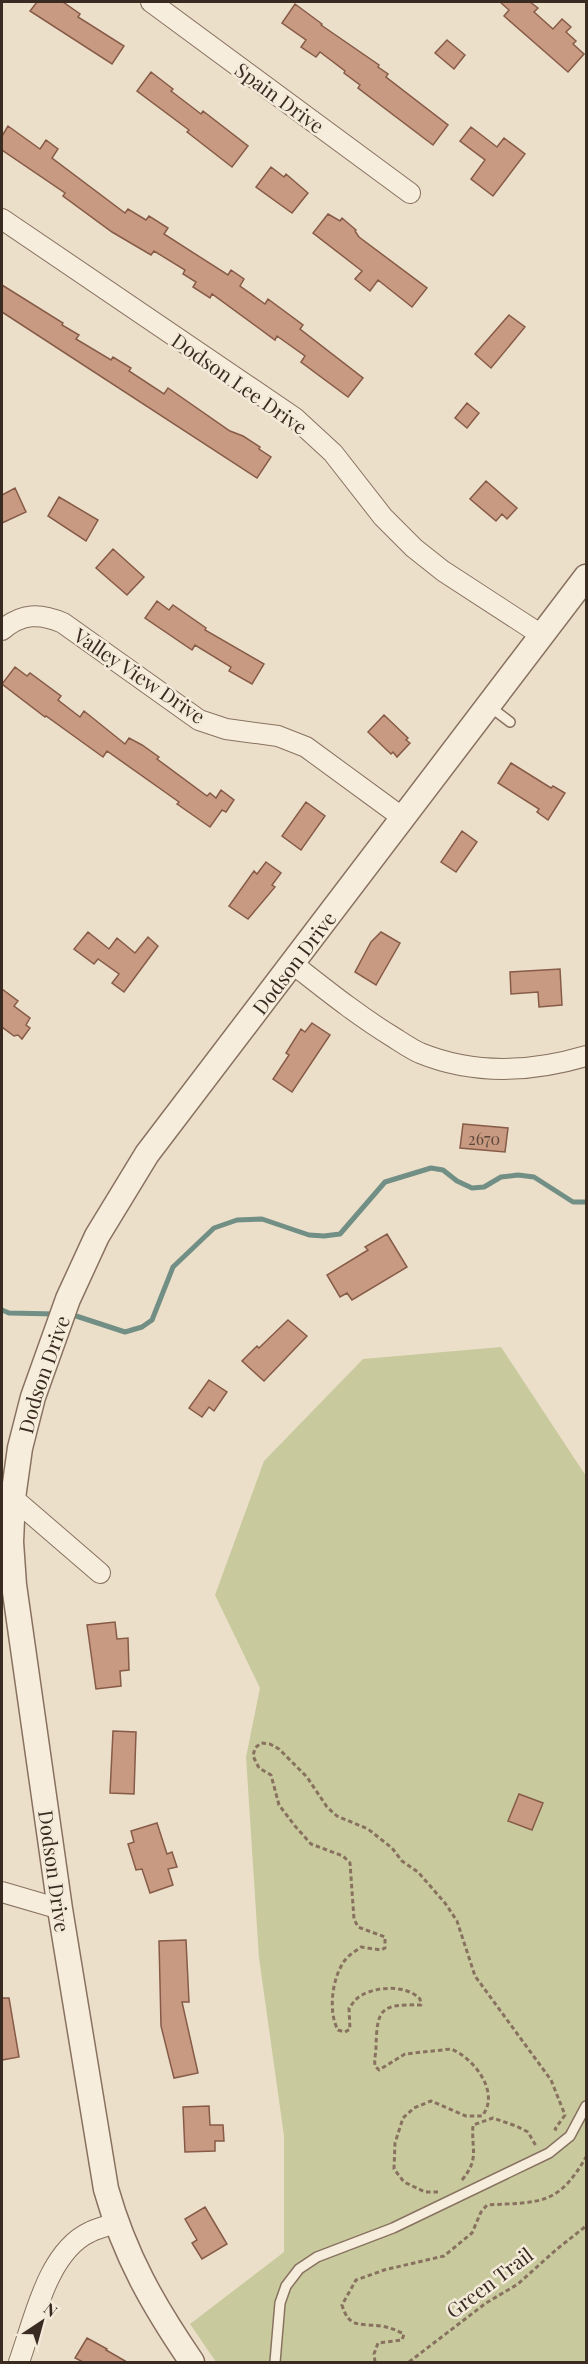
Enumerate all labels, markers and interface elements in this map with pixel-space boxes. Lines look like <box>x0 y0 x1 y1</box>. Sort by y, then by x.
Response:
street label: Spain Drive <box>230 55 330 139</box>
street label: Dodson Lee Drive <box>167 326 313 440</box>
street label: Valley View Drive <box>68 620 211 729</box>
street label: Dodson Drive <box>245 905 341 1019</box>
house number: 2670 <box>468 1128 500 1149</box>
street label: Dodson Drive <box>11 1311 75 1436</box>
street label: Dodson Drive <box>33 1808 77 1934</box>
street label: Green Trail <box>440 2240 538 2324</box>
north arrow <box>12 2292 72 2352</box>
text: N <box>40 2298 62 2322</box>

